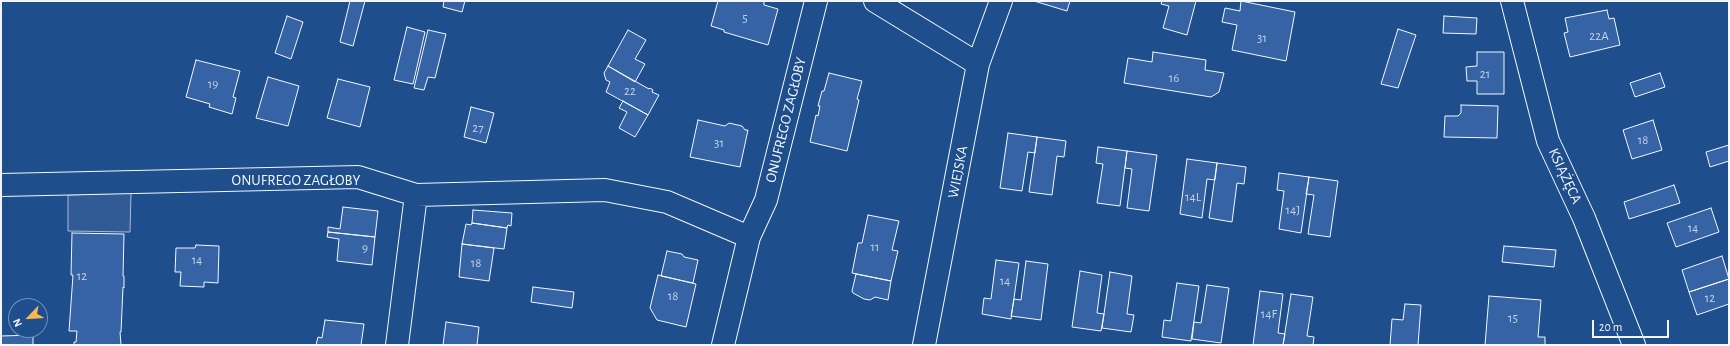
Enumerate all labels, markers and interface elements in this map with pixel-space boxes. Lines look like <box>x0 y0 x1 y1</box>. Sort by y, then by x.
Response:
house number: 5 <box>742 10 748 26</box>
house number: 22A <box>1589 28 1609 44</box>
house number: 31 <box>1257 30 1267 46</box>
street label: ONUFREGO ZAGŁOBY <box>762 55 810 185</box>
house number: 21 <box>1480 66 1490 82</box>
house number: 16 <box>1169 70 1179 86</box>
house number: 19 <box>208 76 218 92</box>
house number: 22 <box>624 83 636 99</box>
house number: 27 <box>472 120 484 136</box>
house number: 18 <box>1638 132 1648 148</box>
house number: 31 <box>714 135 724 151</box>
street label: WIEJSKA <box>944 144 972 200</box>
street label: KSIĄŻĘCA <box>1544 145 1586 207</box>
street label: ONUFREGO ZAGŁOBY <box>232 171 360 189</box>
house number: 14L <box>1185 189 1201 205</box>
house number: 14J <box>1286 202 1300 218</box>
house number: 14 <box>1688 220 1698 236</box>
house number: 11 <box>871 239 879 255</box>
house number: 9 <box>362 240 368 256</box>
house number: 14 <box>192 252 202 268</box>
house number: 18 <box>471 255 481 271</box>
house number: 12 <box>77 268 87 284</box>
house number: 14 <box>1000 273 1010 289</box>
house number: 18 <box>668 288 678 304</box>
house number: 12 <box>1705 290 1715 306</box>
north arrow <box>8 298 48 338</box>
house number: 14F <box>1261 306 1277 322</box>
house number: 15 <box>1508 310 1518 326</box>
scale bar <box>1594 312 1671 338</box>
text: N <box>11 317 24 329</box>
text: 20 m <box>1599 321 1622 333</box>

